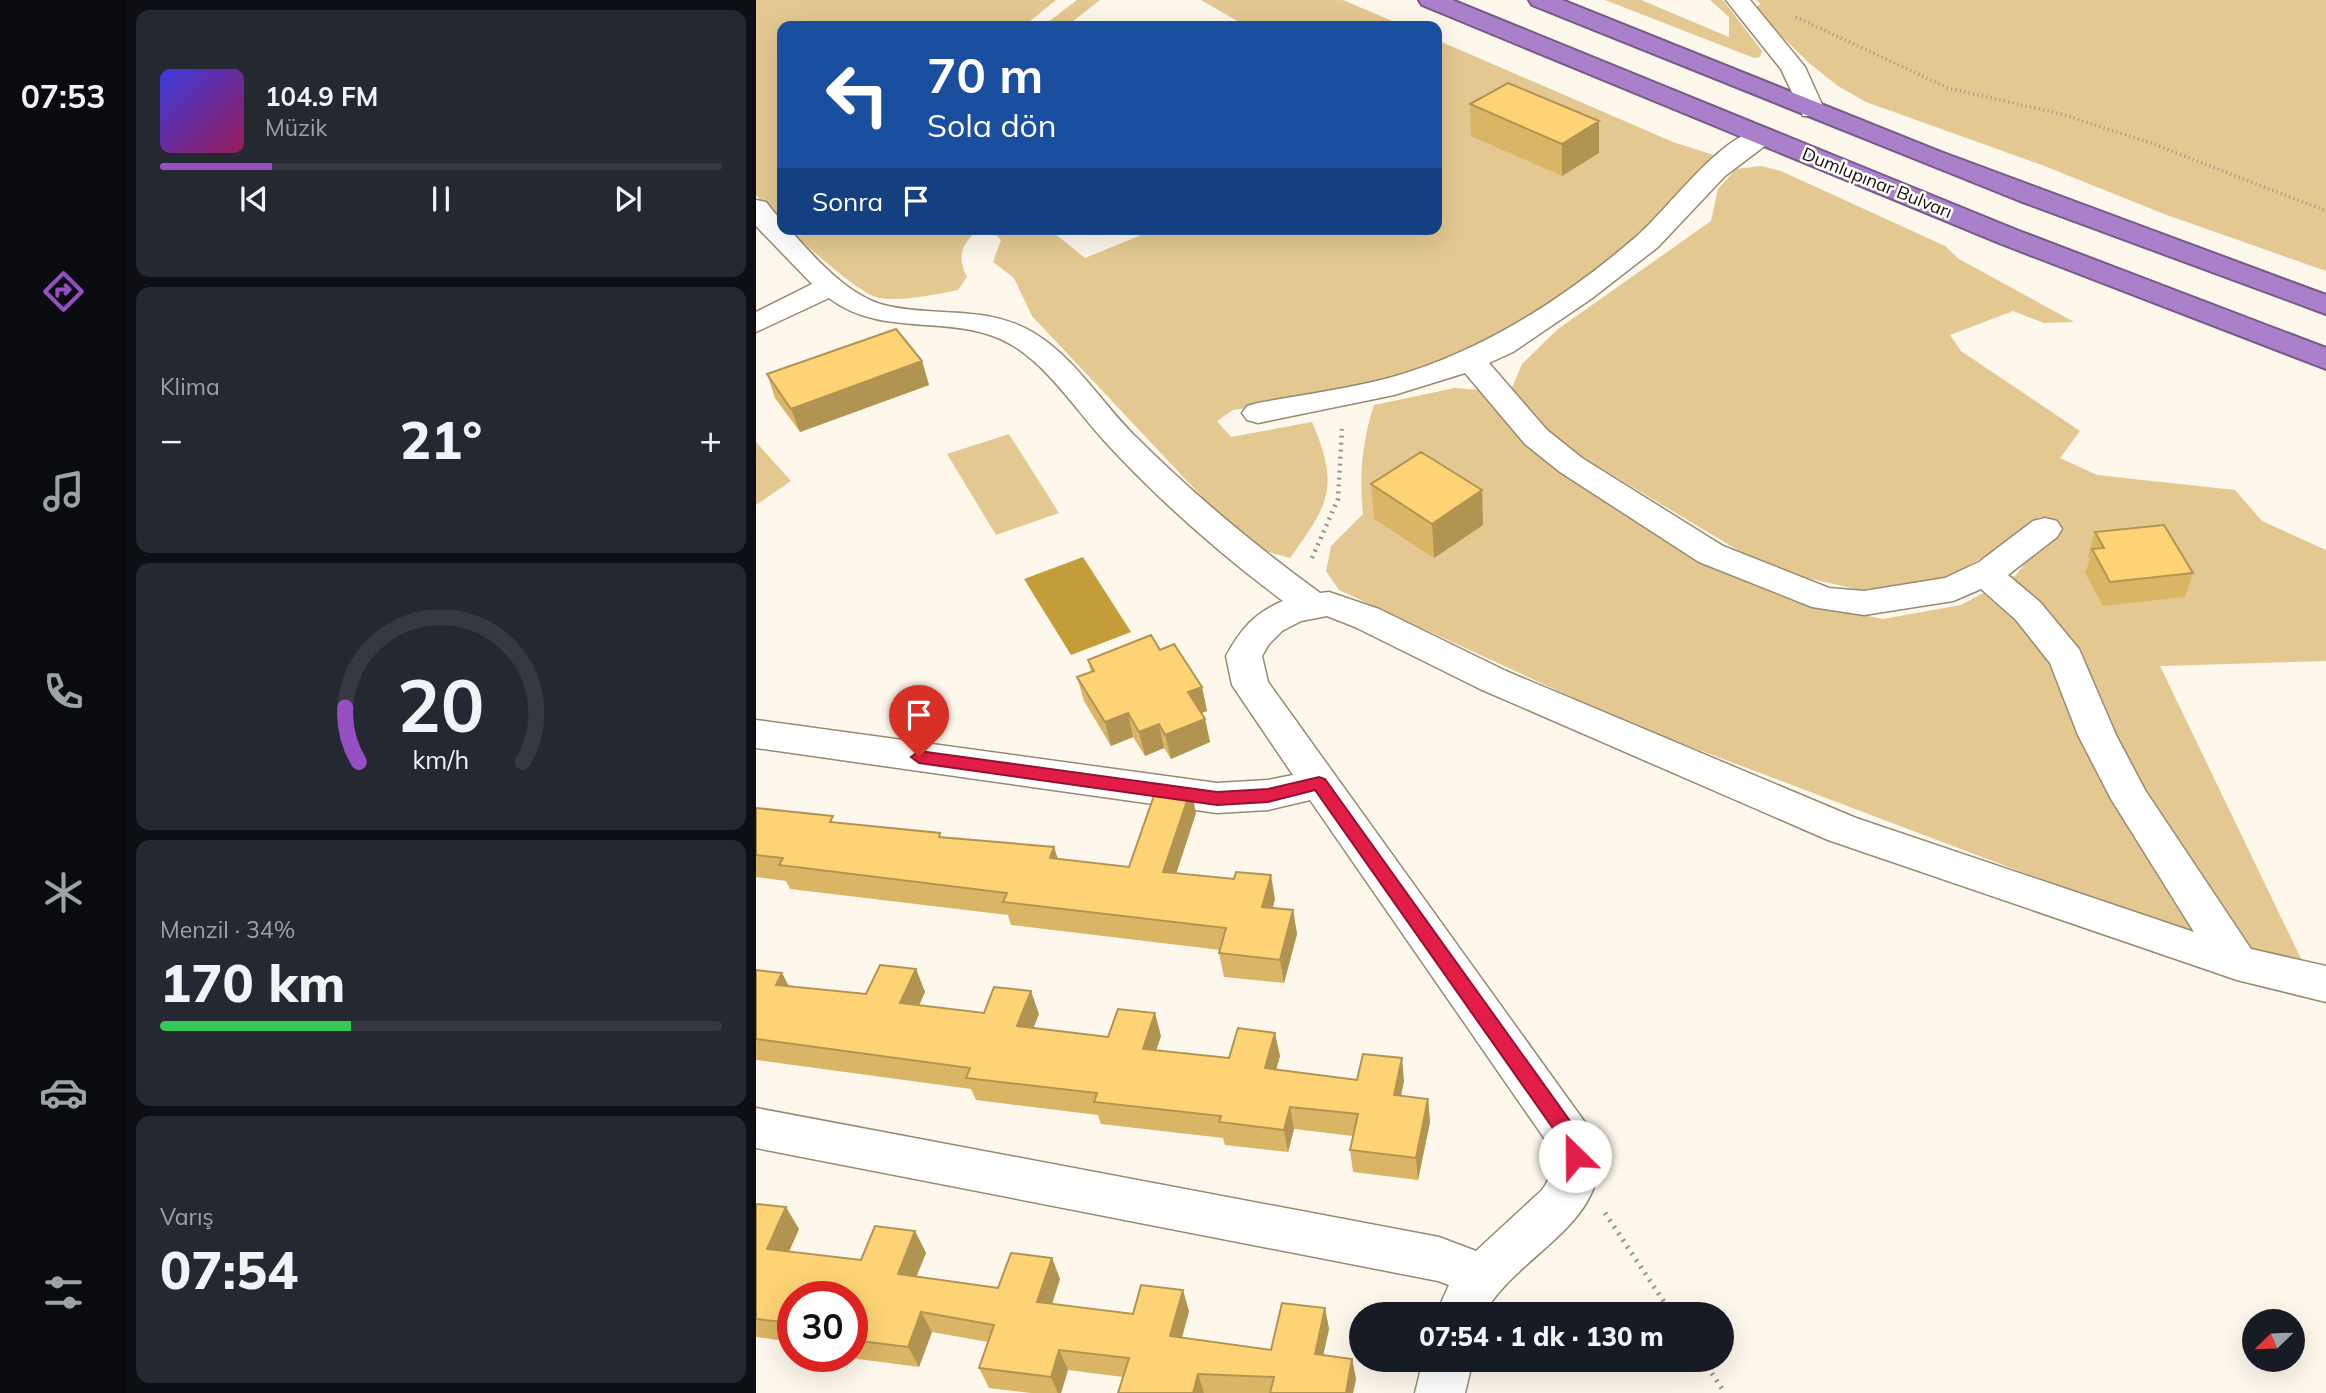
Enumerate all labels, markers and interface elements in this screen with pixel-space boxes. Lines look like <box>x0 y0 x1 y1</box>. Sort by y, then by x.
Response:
text: 70 m <box>927 44 1043 105</box>
icon: left <box>812 49 903 140</box>
text: 07:53 <box>21 76 105 116</box>
text: 104.9 FM <box>265 80 378 113</box>
text: Sola dön <box>927 105 1057 145</box>
text: Müzik <box>265 113 327 142</box>
street label: Dumlupınar Bulvarı <box>1799 142 1956 223</box>
icon: previous <box>235 180 273 218</box>
icon: pause <box>422 180 460 218</box>
icon: next <box>609 180 647 218</box>
icon: arrive <box>897 182 935 220</box>
text: Sonra <box>812 185 883 218</box>
icon: directions <box>39 267 88 316</box>
text: Klima <box>160 372 220 401</box>
text: 21° <box>400 407 482 472</box>
text: − <box>160 415 183 463</box>
text: + <box>699 415 722 463</box>
icon: music <box>39 467 88 516</box>
text: 20 <box>397 660 485 751</box>
icon: phone <box>39 667 88 716</box>
pin <box>889 685 949 757</box>
icon: arrive <box>900 696 938 734</box>
text: km/h <box>413 744 469 775</box>
icon: climate <box>39 868 88 917</box>
text: Menzil · 34% <box>160 915 295 944</box>
text: 170 km <box>160 950 345 1015</box>
icon: car <box>39 1068 88 1117</box>
position arrow <box>1538 1119 1612 1193</box>
text: Varış <box>160 1202 214 1231</box>
text: 07:54 <box>160 1237 298 1302</box>
icon: filters <box>39 1268 88 1317</box>
speed limit sign: 30 <box>777 1281 868 1372</box>
north arrow <box>2242 1309 2305 1372</box>
map controls <box>2242 1309 2305 1372</box>
text: 07:54 · 1 dk · 130 m <box>1419 1320 1664 1353</box>

